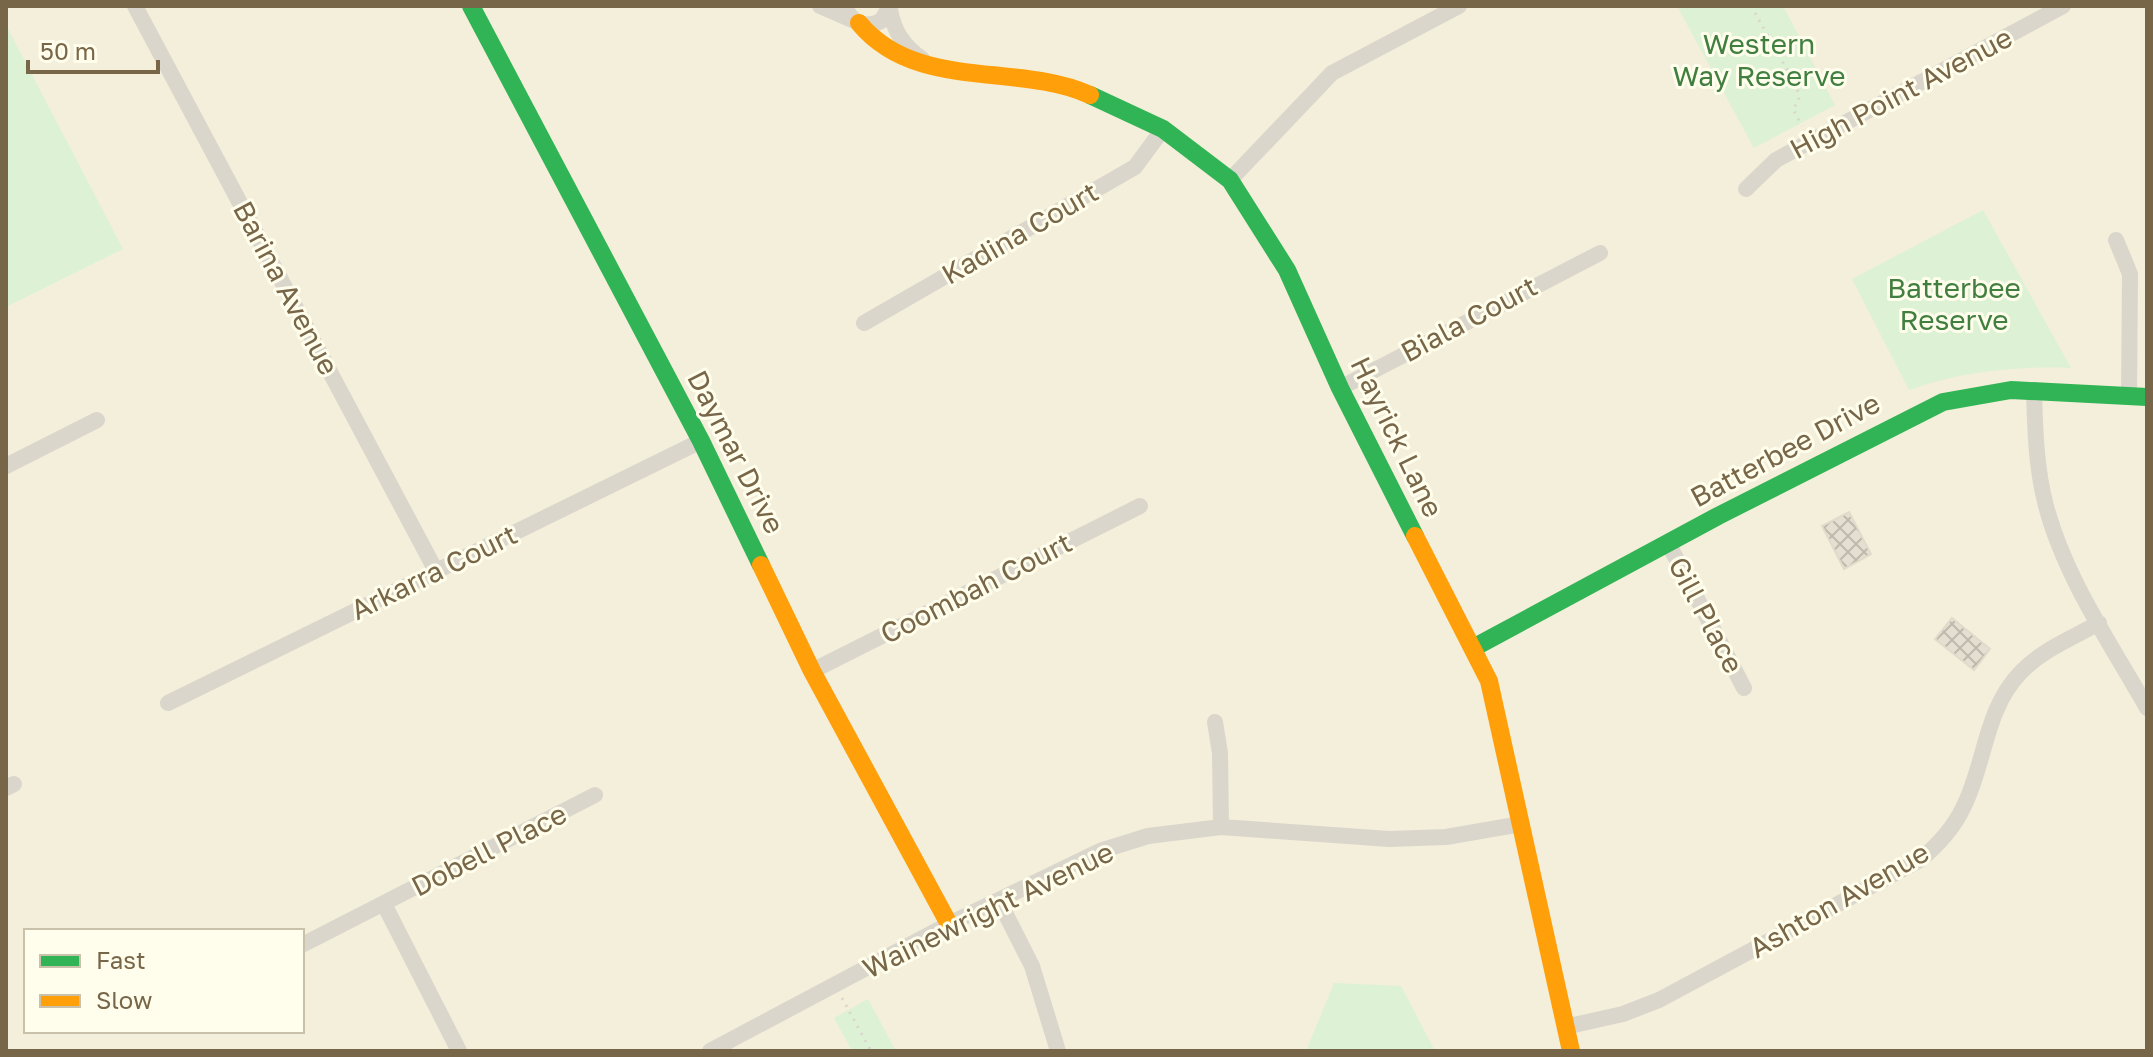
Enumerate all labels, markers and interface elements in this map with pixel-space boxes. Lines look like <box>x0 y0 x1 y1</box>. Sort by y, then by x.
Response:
street label: High Point Avenue <box>1784 20 2017 165</box>
scale bar <box>28 24 158 74</box>
park label: Western Way Reserve <box>1673 27 1845 92</box>
text: 50 m <box>40 36 96 65</box>
street label: Kadina Court <box>936 175 1104 291</box>
street label: Barina Avenue <box>227 195 346 380</box>
street label: Biala Court <box>1395 269 1542 368</box>
park label: Batterbee Reserve <box>1887 271 2021 336</box>
street label: Hayrick Lane <box>1344 351 1450 522</box>
street label: Daymar Drive <box>681 365 792 539</box>
street label: Batterbee Drive <box>1684 386 1885 513</box>
street label: Arkarra Court <box>345 517 522 626</box>
street label: Coombah Court <box>875 525 1077 650</box>
street label: Gill Place <box>1662 551 1751 678</box>
street label: Dobell Place <box>406 796 572 903</box>
street label: Wainewright Avenue <box>857 835 1118 985</box>
street label: Ashton Avenue <box>1743 835 1934 964</box>
legend <box>24 929 304 1033</box>
text: Fast <box>96 945 146 974</box>
text: Slow <box>96 985 152 1014</box>

